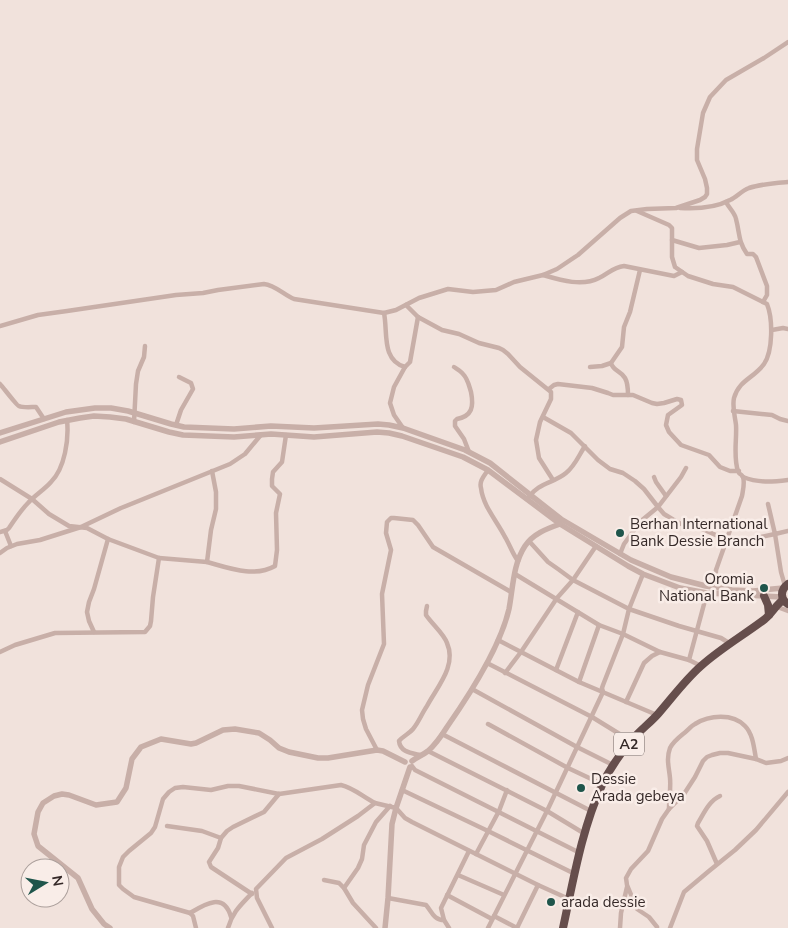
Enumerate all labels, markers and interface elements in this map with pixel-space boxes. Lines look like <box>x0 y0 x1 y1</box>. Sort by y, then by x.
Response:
place label: Berhan International Bank Dessie Branch <box>630 514 768 551</box>
marker: Berhan International Bank Dessie Branch <box>614 527 626 539</box>
place label: Oromia National Bank <box>659 569 754 606</box>
marker: Oromia National Bank <box>758 582 770 594</box>
road number: A2 <box>614 732 644 756</box>
place label: Dessie Arada gebeya <box>591 769 685 806</box>
marker: Dessie Arada gebeya <box>575 782 587 794</box>
north arrow <box>20 858 70 908</box>
text: N <box>47 874 68 888</box>
place label: arada dessie <box>561 892 645 912</box>
marker: arada dessie <box>545 896 557 908</box>

